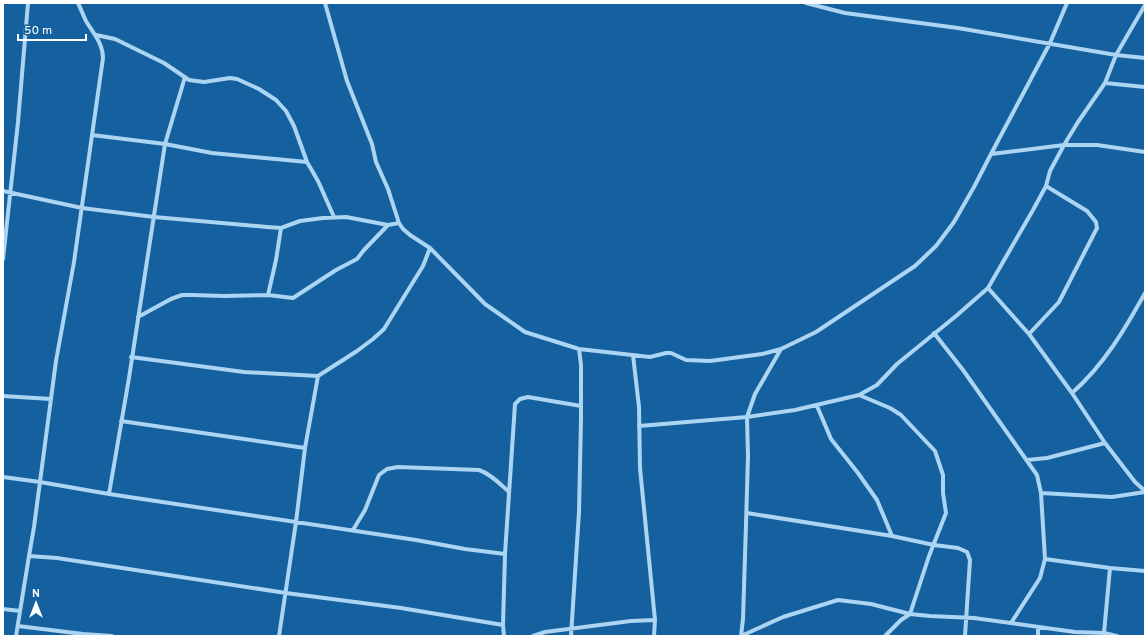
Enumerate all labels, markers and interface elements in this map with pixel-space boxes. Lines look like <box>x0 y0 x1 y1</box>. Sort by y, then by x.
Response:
scale bar <box>18 16 86 42</box>
text: 50 m <box>24 23 52 39</box>
north arrow <box>16 583 56 623</box>
text: N <box>32 587 40 601</box>

